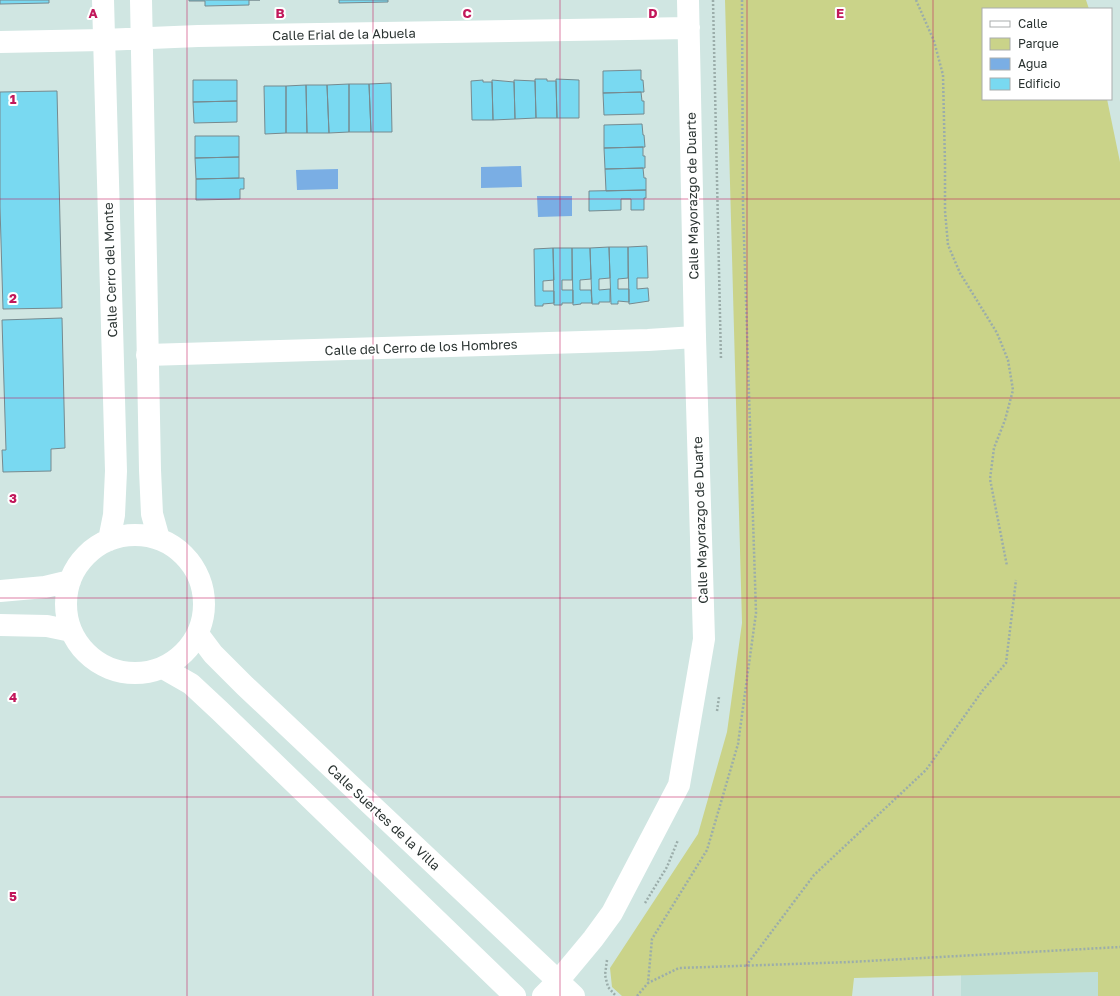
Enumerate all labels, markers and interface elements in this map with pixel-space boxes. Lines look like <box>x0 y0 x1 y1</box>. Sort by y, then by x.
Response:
text: A <box>88 5 98 21</box>
text: B <box>275 5 285 21</box>
text: C <box>462 5 472 21</box>
text: D <box>648 5 658 21</box>
text: E <box>836 5 844 21</box>
legend <box>982 8 1112 100</box>
text: Calle <box>1018 16 1048 31</box>
street label: Calle Erial de la Abuela <box>272 25 416 43</box>
text: Parque <box>1018 36 1059 51</box>
text: Agua <box>1018 56 1047 71</box>
text: Edificio <box>1018 76 1060 91</box>
text: 1 <box>10 91 17 107</box>
street label: Calle Mayorazgo de Duarte <box>683 112 701 280</box>
street label: Calle Cerro del Monte <box>100 202 120 338</box>
text: 2 <box>9 290 17 306</box>
street label: Calle del Cerro de los Hombres <box>324 336 518 358</box>
street label: Calle Mayorazgo de Duarte <box>689 436 711 604</box>
text: 3 <box>9 490 17 506</box>
text: 4 <box>9 689 17 705</box>
street label: Calle Suertes de la Villa <box>324 761 444 873</box>
text: 5 <box>9 888 17 904</box>

